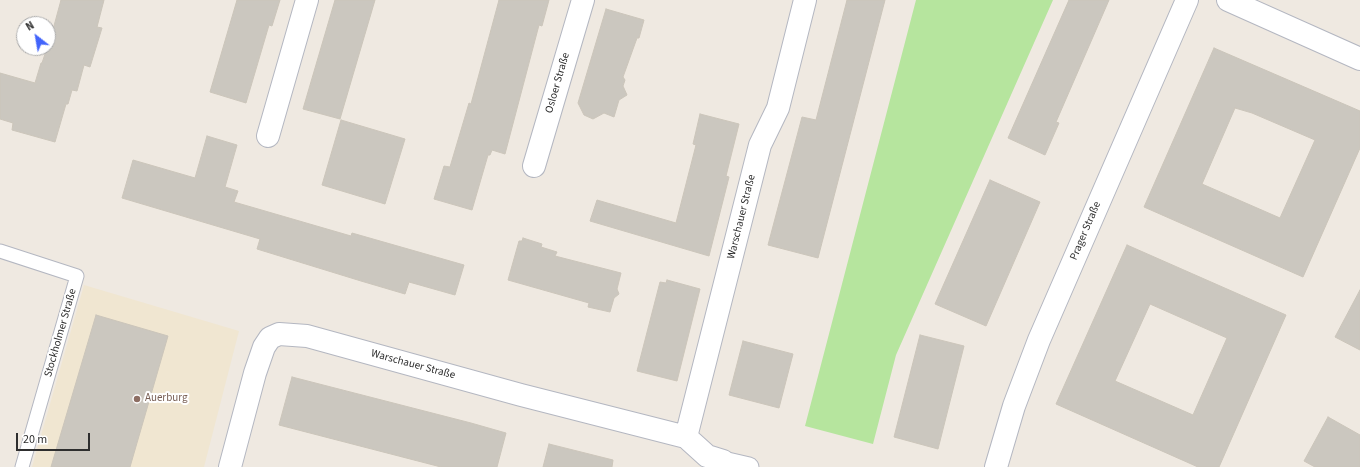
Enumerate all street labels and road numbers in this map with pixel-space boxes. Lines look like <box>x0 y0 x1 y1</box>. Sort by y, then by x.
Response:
street label: Osloer Straße <box>543 51 573 115</box>
street label: Warschauer Straße <box>725 173 759 261</box>
street label: Prager Straße <box>1068 200 1104 262</box>
street label: Stockholmer Straße <box>42 287 80 379</box>
street label: Warschauer Straße <box>369 347 457 383</box>

